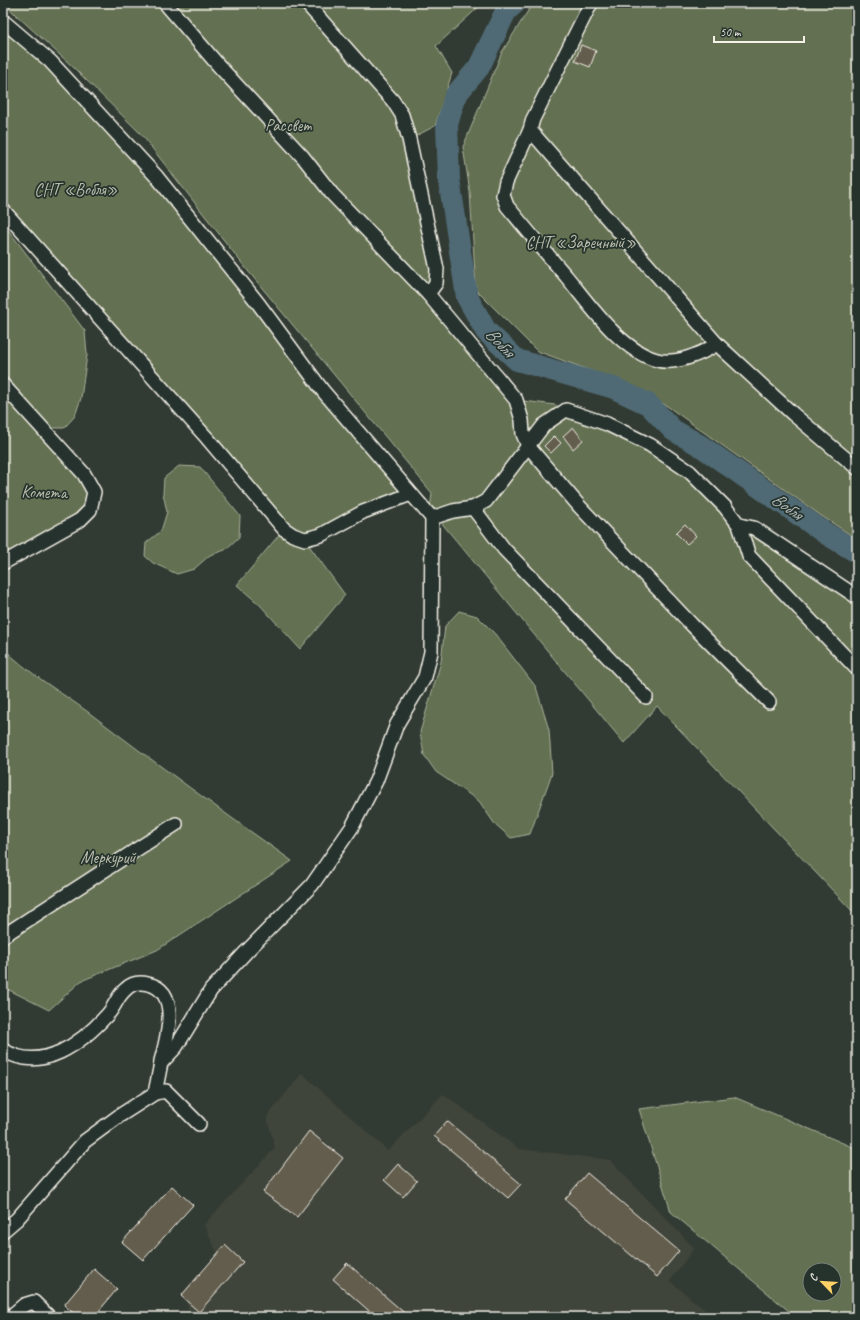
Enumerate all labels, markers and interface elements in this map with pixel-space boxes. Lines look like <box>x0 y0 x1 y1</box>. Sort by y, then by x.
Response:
scale bar <box>714 18 804 44</box>
text: 50 m <box>720 24 742 40</box>
park label: Рассвет <box>265 115 312 136</box>
park label: СНТ «Вобля» <box>34 179 118 200</box>
park label: СНТ «Заречный» <box>526 232 636 253</box>
water label: Вобля <box>481 323 522 364</box>
park label: Комета <box>21 482 69 503</box>
water label: Вобля <box>767 488 809 526</box>
park label: Меркурий <box>80 847 137 868</box>
north arrow <box>802 1262 842 1302</box>
text: С <box>805 1271 821 1283</box>

